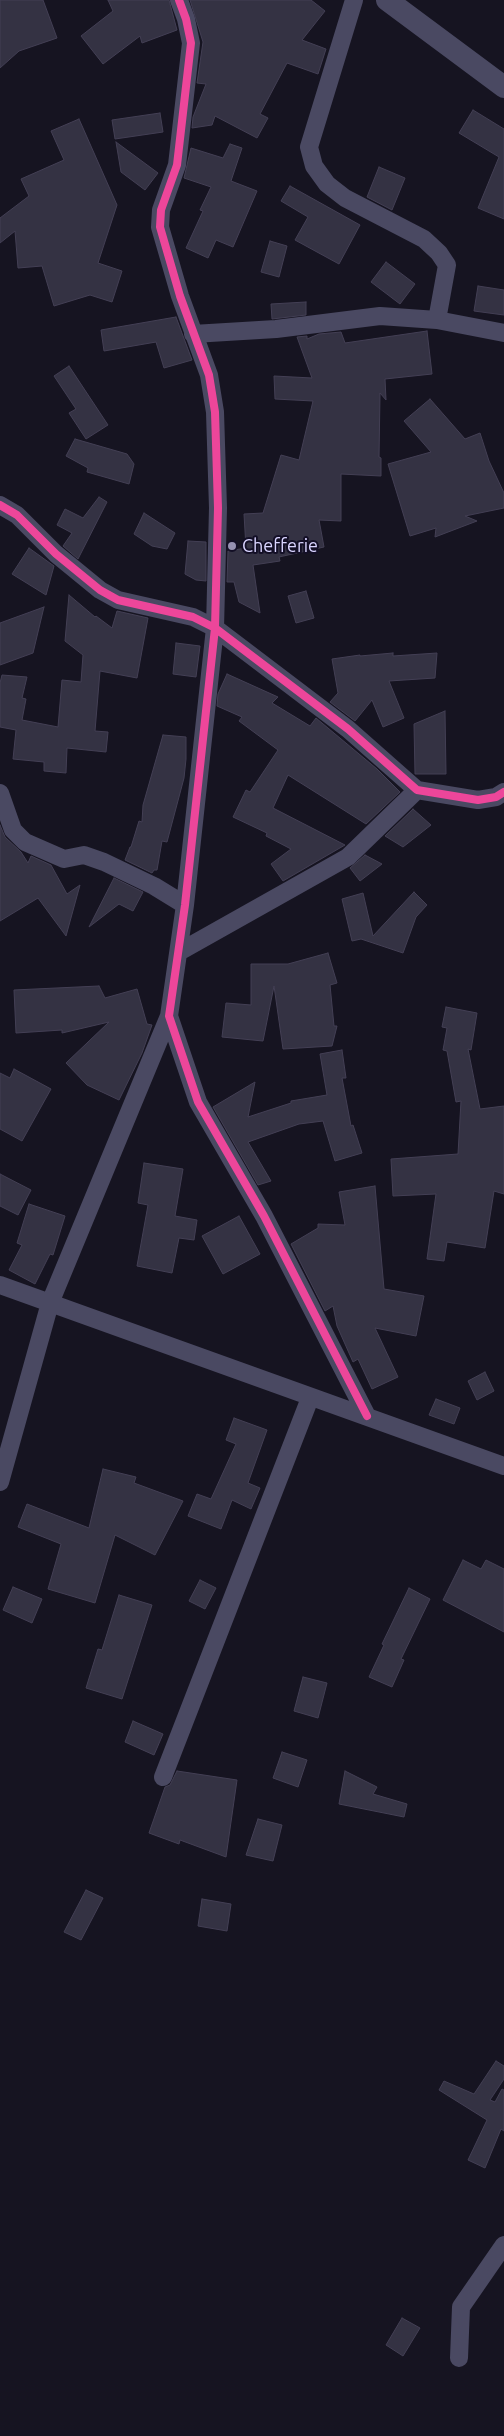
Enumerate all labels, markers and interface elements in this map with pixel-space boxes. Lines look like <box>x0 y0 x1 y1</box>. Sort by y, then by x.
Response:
place label: Chefferie <box>242 535 318 557</box>
marker: Chefferie <box>226 540 238 552</box>

